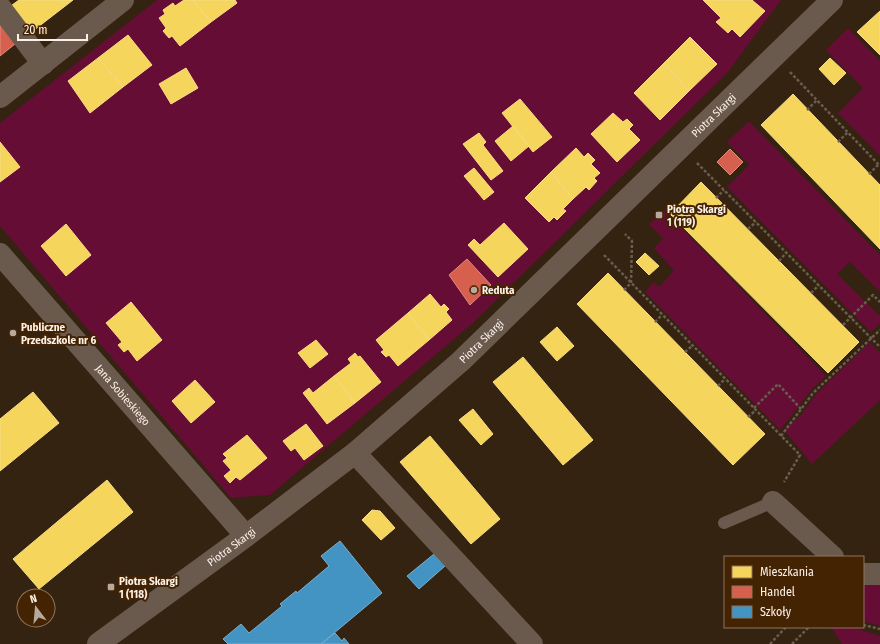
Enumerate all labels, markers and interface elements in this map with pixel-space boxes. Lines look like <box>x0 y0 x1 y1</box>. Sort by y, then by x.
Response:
scale bar <box>18 16 87 42</box>
text: 20 m <box>24 23 48 37</box>
street label: Piotra Skargi <box>689 91 739 140</box>
place label: Piotra Skargi 1 (119) <box>667 203 726 229</box>
marker: Piotra Skargi 1 (119) <box>654 210 664 220</box>
place label: Reduta <box>482 284 515 297</box>
marker: Reduta <box>469 285 479 295</box>
street label: Piotra Skargi <box>456 317 506 366</box>
place label: Publiczne Przedszkole nr 6 <box>21 321 96 347</box>
marker: Publiczne Przedszkole nr 6 <box>8 328 18 338</box>
street label: Jana Sobieskiego <box>93 362 153 428</box>
street label: Piotra Skargi <box>204 524 258 569</box>
legend <box>724 556 864 628</box>
text: Mieszkania <box>760 565 814 579</box>
place label: Piotra Skargi 1 (118) <box>119 575 178 601</box>
marker: Piotra Skargi 1 (118) <box>106 582 116 592</box>
text: Handel <box>760 585 795 599</box>
north arrow <box>16 588 56 628</box>
text: N <box>28 592 38 606</box>
text: Szkoły <box>760 605 792 619</box>

